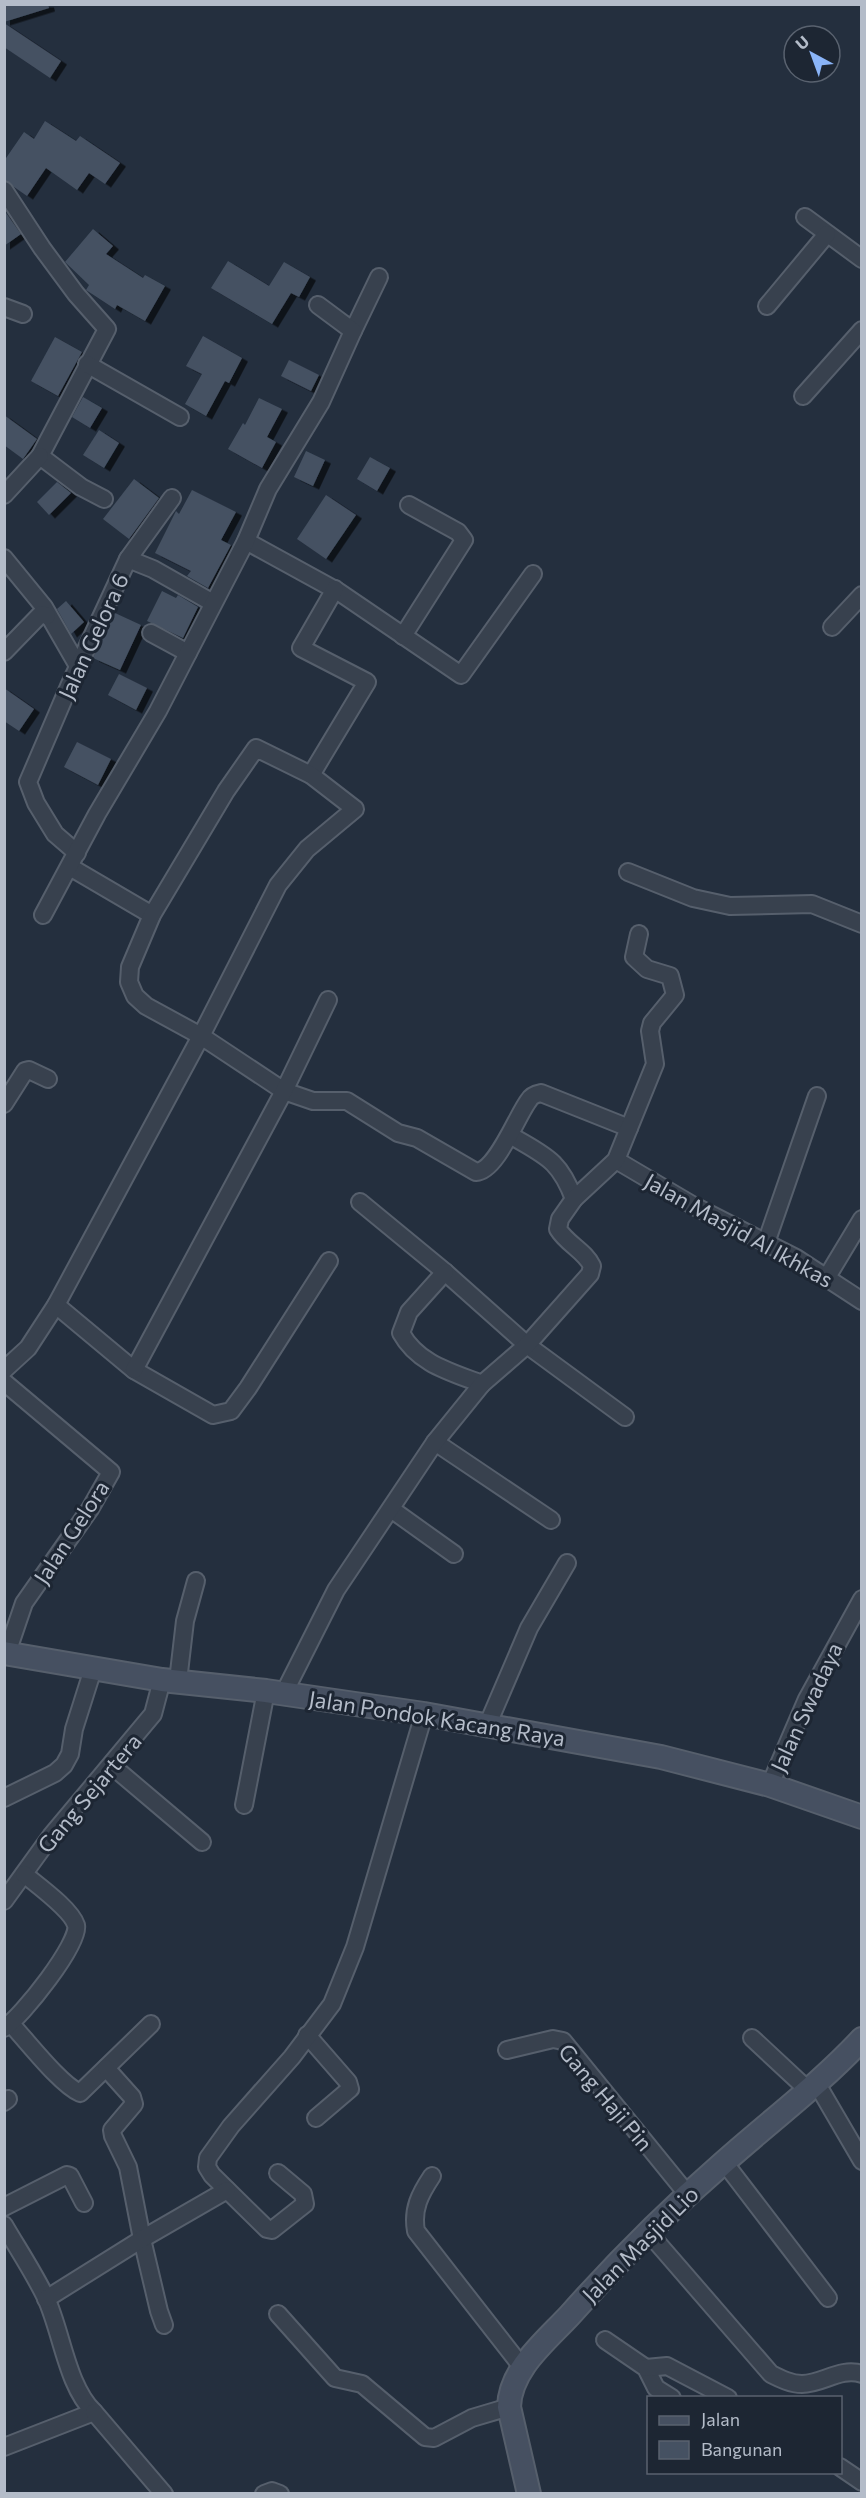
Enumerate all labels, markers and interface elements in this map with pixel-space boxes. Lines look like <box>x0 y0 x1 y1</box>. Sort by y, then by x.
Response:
north arrow <box>782 24 842 84</box>
text: U <box>791 31 812 53</box>
street label: Jalan Gelora 6 <box>52 569 134 703</box>
street label: Jalan Masjid Al Ikhkas <box>640 1167 838 1293</box>
street label: Jalan Gelora <box>27 1475 115 1589</box>
street label: Jalan Swadaya <box>764 1638 848 1776</box>
street label: Jalan Pondok Kacang Raya <box>307 1684 567 1752</box>
street label: Gang Sejartera <box>31 1728 147 1858</box>
street label: Gang Haji Pin <box>553 2038 659 2156</box>
street label: Jalan Masjid Lio <box>576 2180 704 2308</box>
legend <box>647 2396 842 2474</box>
text: Jalan <box>701 2408 740 2430</box>
text: Bangunan <box>701 2438 782 2460</box>

